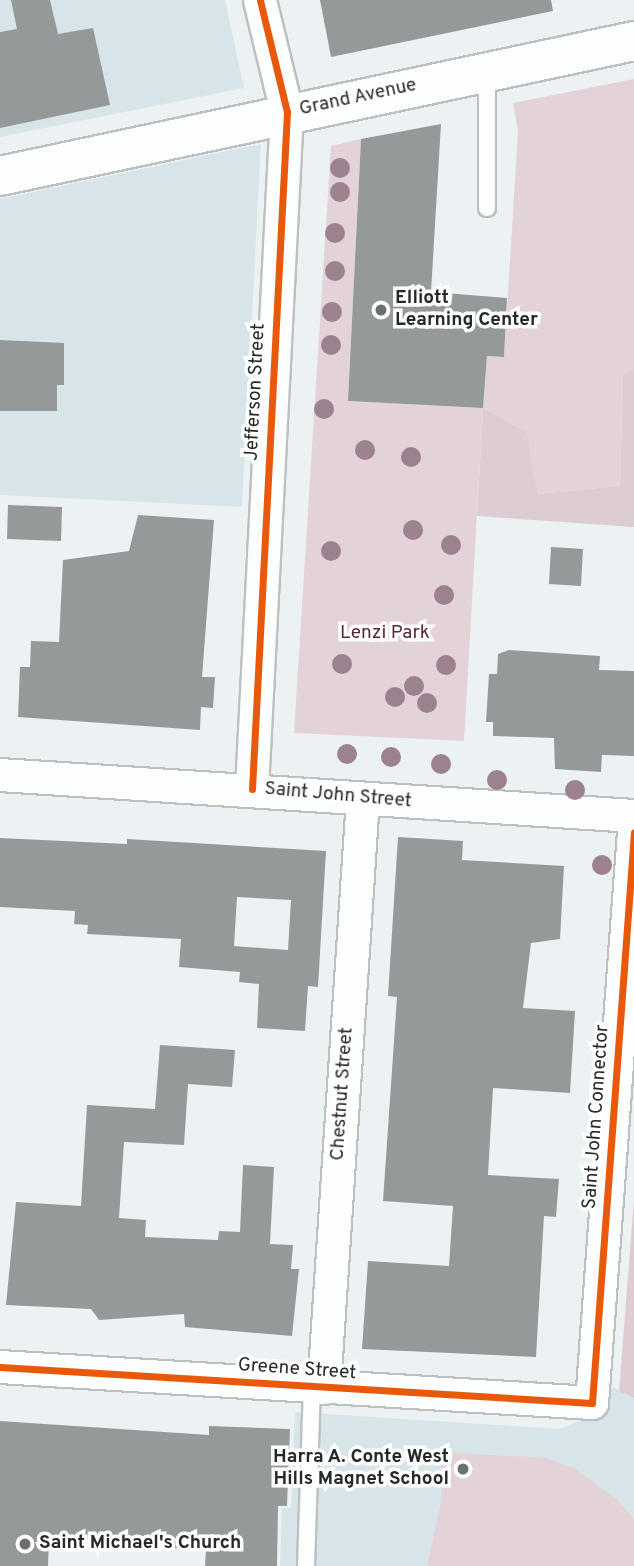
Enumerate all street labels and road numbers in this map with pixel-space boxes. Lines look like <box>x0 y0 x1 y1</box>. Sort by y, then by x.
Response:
street label: Grand Avenue <box>297 74 419 122</box>
street label: Jefferson Street <box>241 323 271 461</box>
street label: Saint John Street <box>263 778 413 814</box>
street label: Saint John Connector <box>579 1024 615 1210</box>
street label: Chestnut Street <box>327 1026 359 1162</box>
street label: Greene Street <box>237 1354 357 1386</box>

